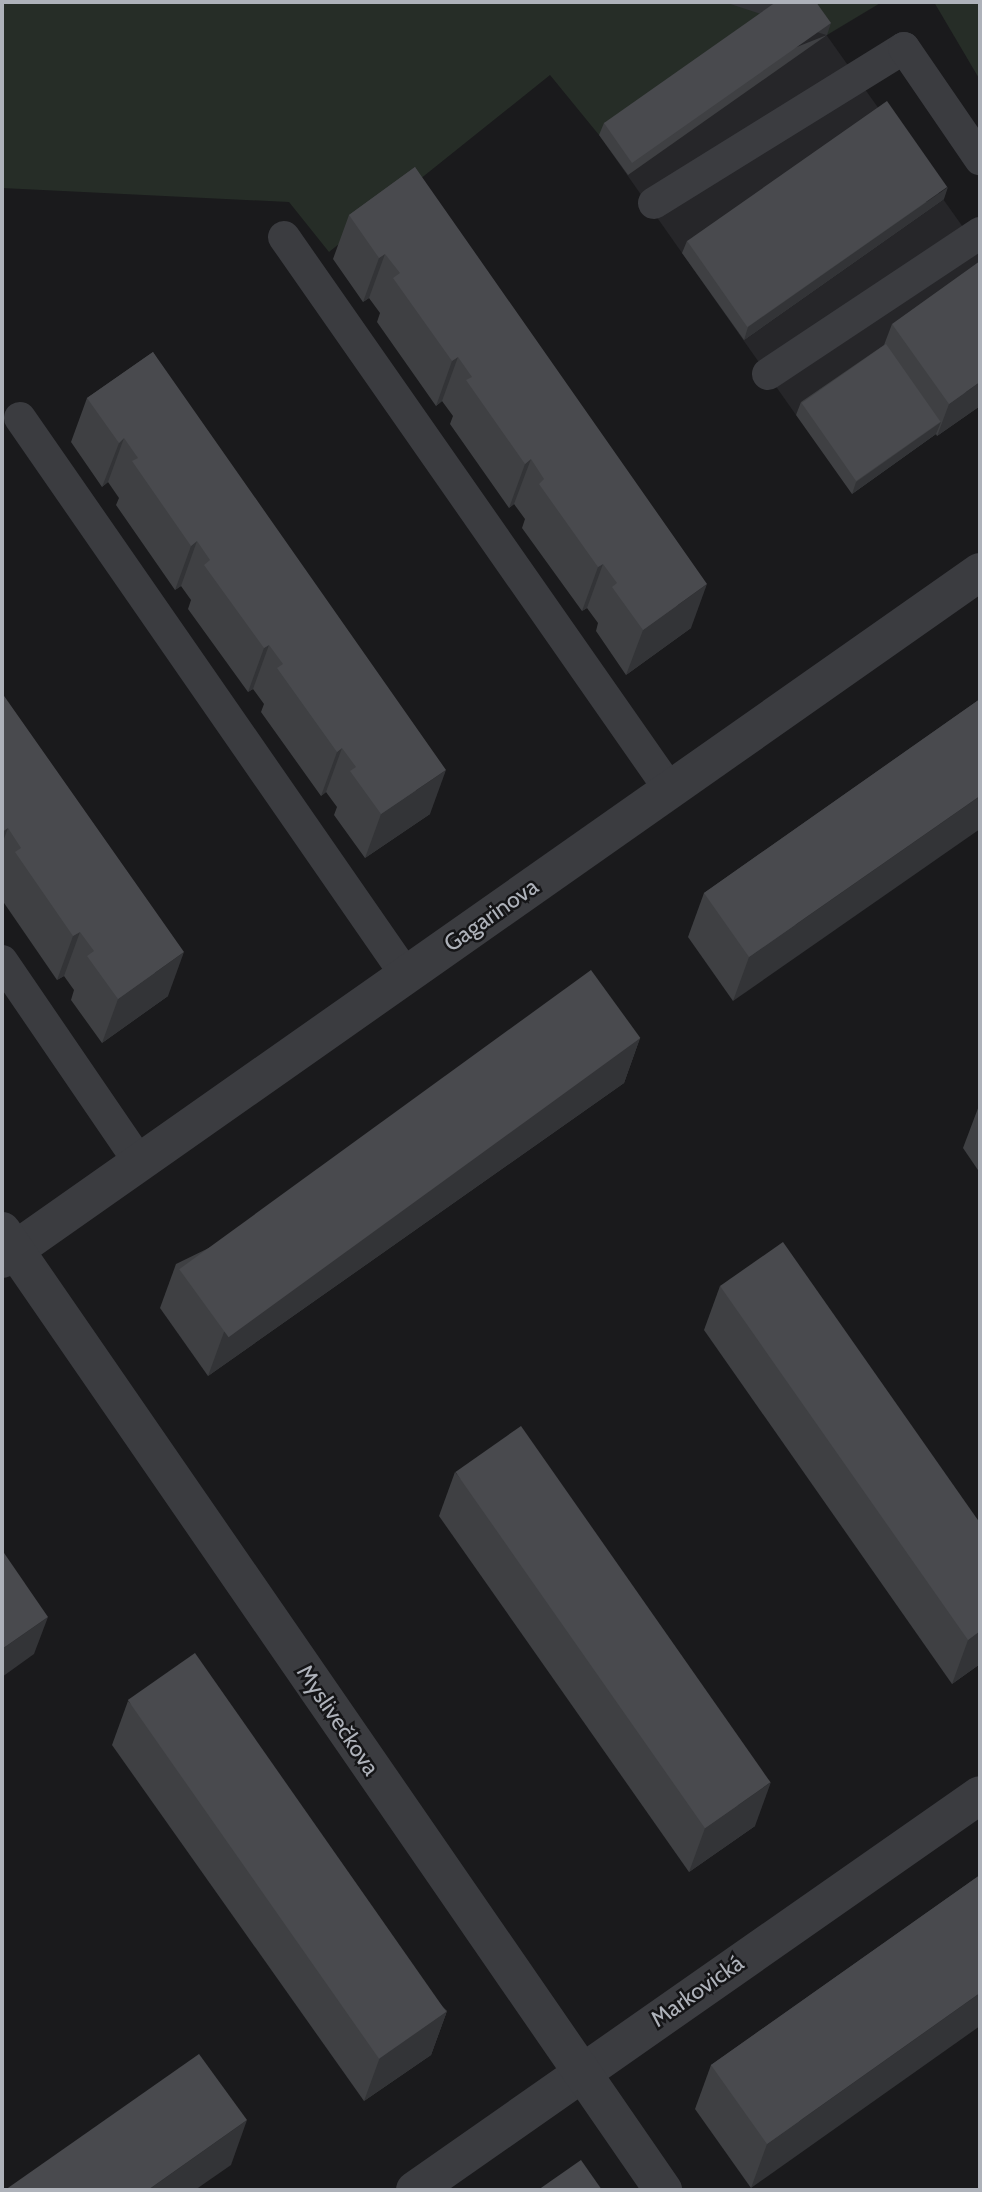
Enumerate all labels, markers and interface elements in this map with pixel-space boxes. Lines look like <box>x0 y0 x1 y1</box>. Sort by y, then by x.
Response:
street label: Gagarinova <box>439 873 543 957</box>
street label: Myslivečkova <box>291 1660 385 1780</box>
street label: Markovická <box>645 1949 749 2033</box>

